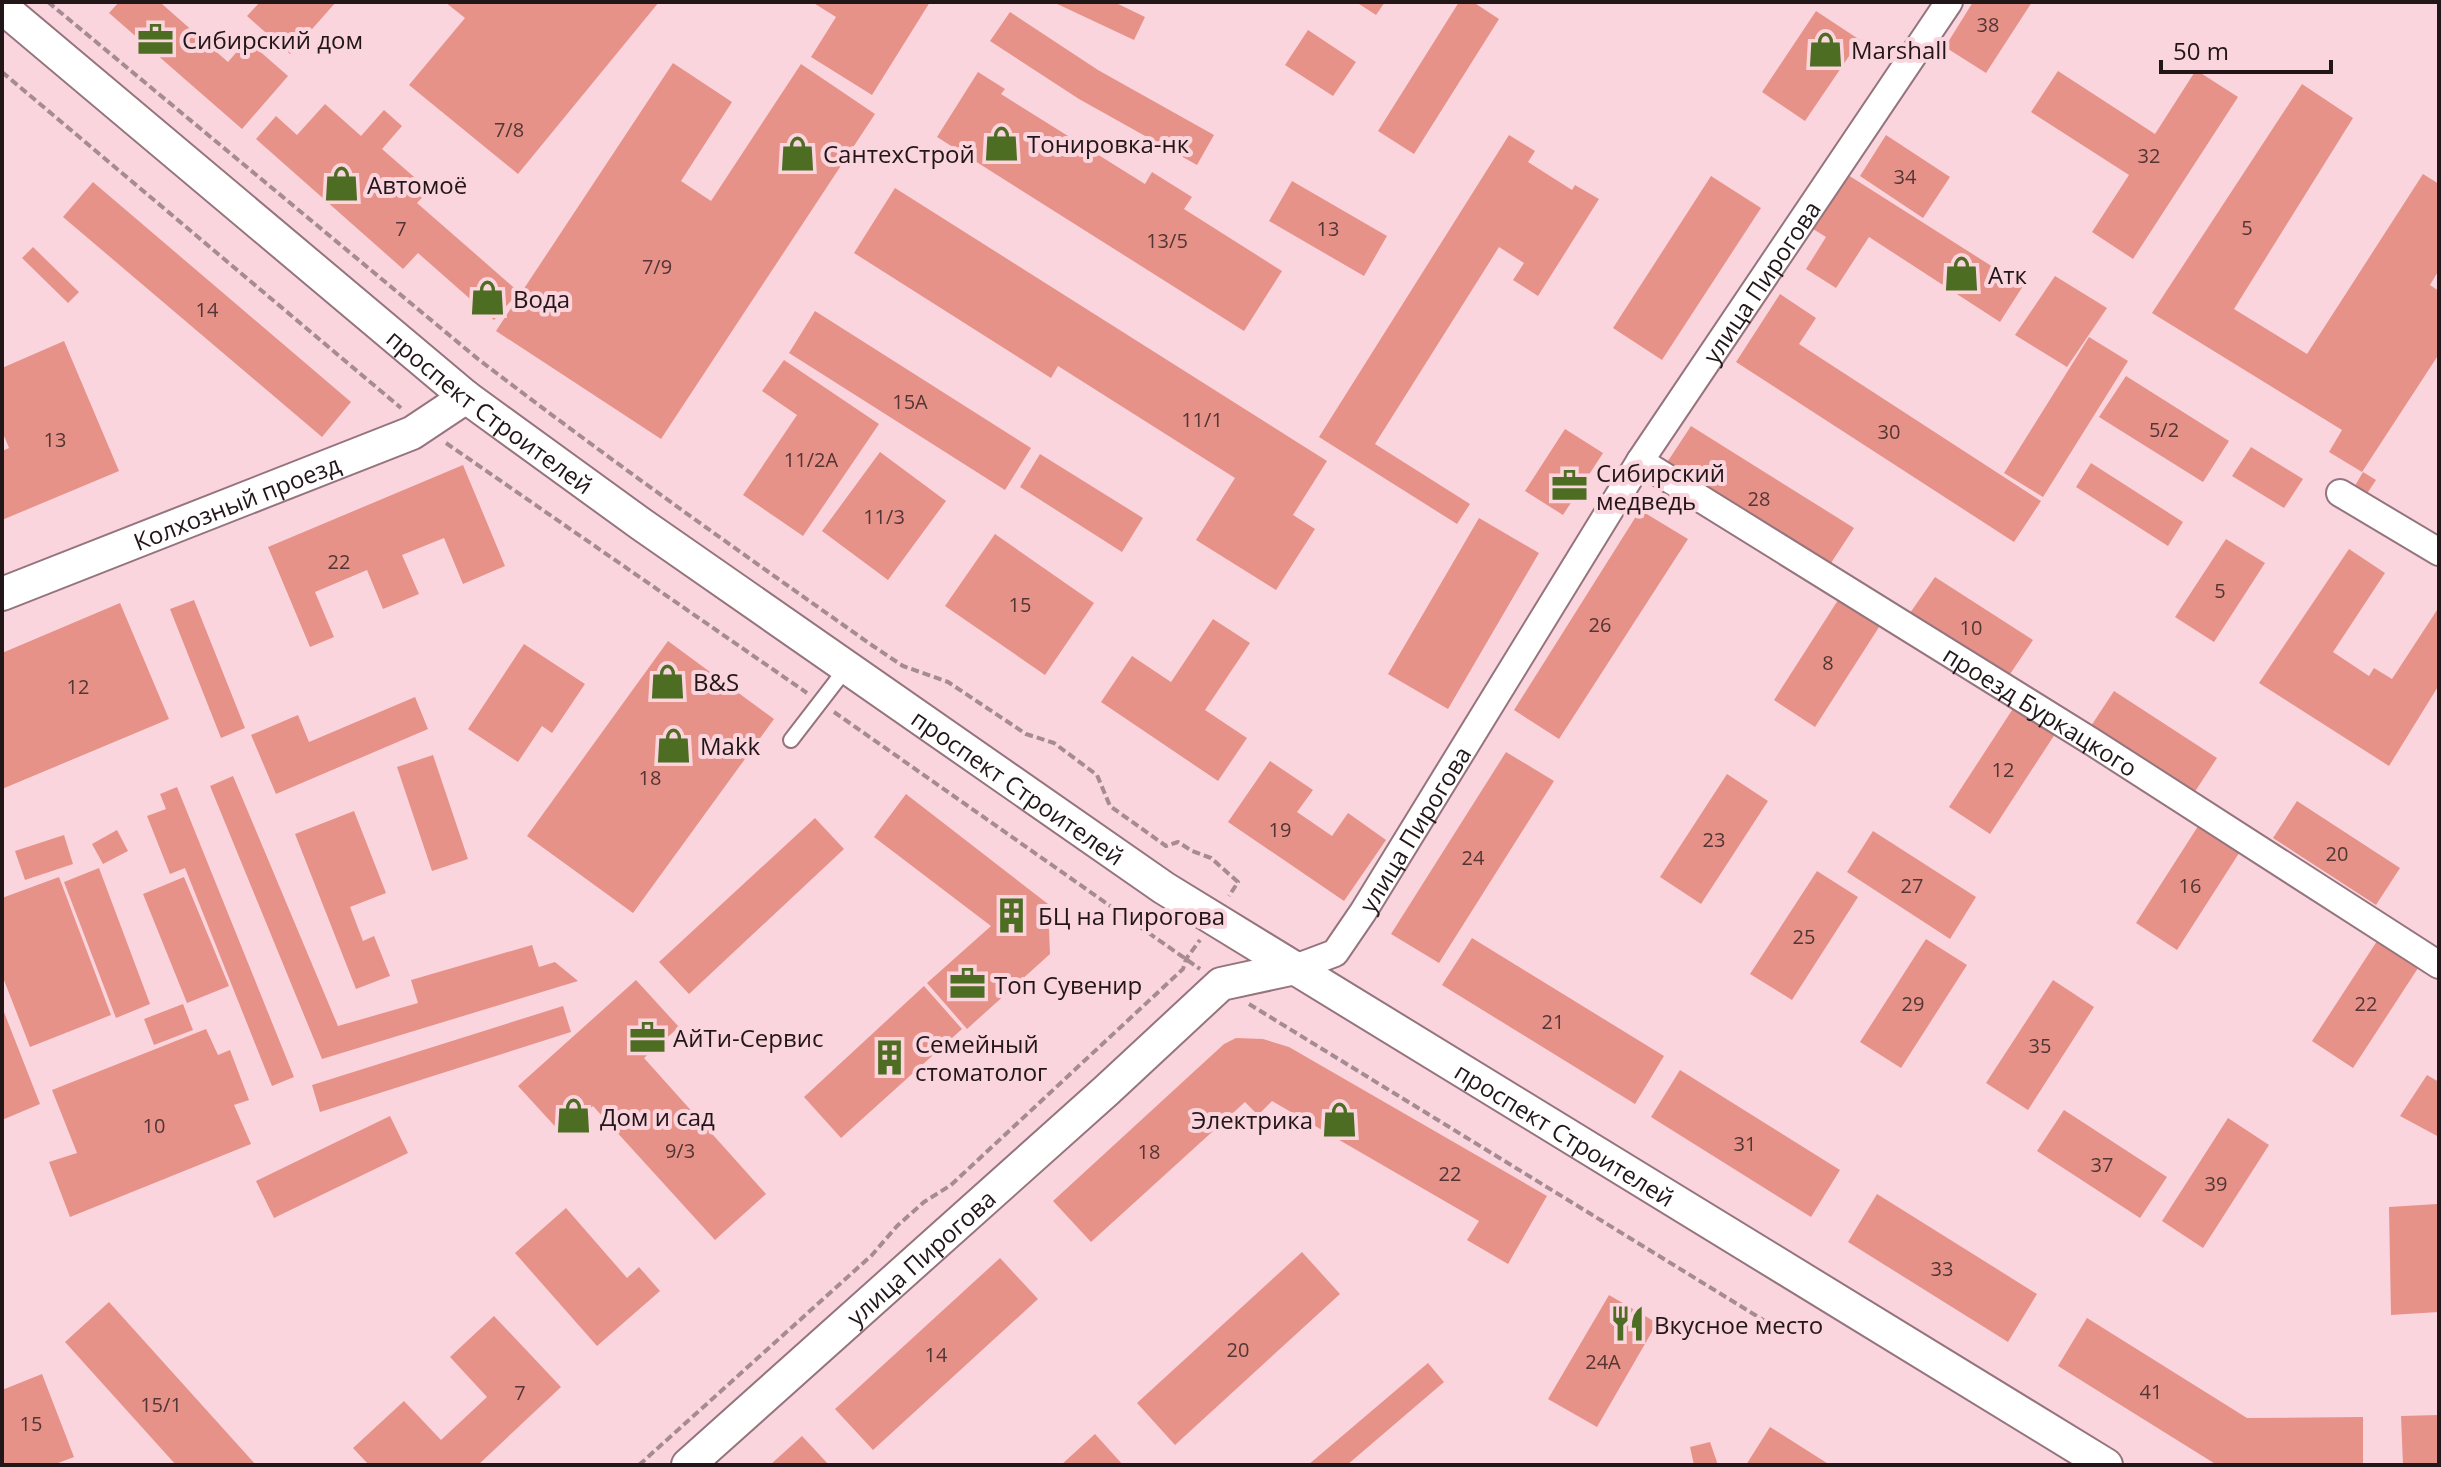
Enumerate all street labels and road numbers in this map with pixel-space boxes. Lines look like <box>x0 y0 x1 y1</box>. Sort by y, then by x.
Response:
street label: улица Пирогова <box>1694 194 1827 369</box>
street label: проспект Строителей <box>380 321 600 501</box>
street label: Колхозный проезд <box>128 446 345 557</box>
street label: проезд Буркацкого <box>1938 637 2144 783</box>
street label: проспект Строителей <box>905 701 1131 872</box>
street label: улица Пирогова <box>1350 739 1478 918</box>
street label: проспект Строителей <box>1449 1054 1681 1214</box>
street label: улица Пирогова <box>839 1181 1002 1332</box>

